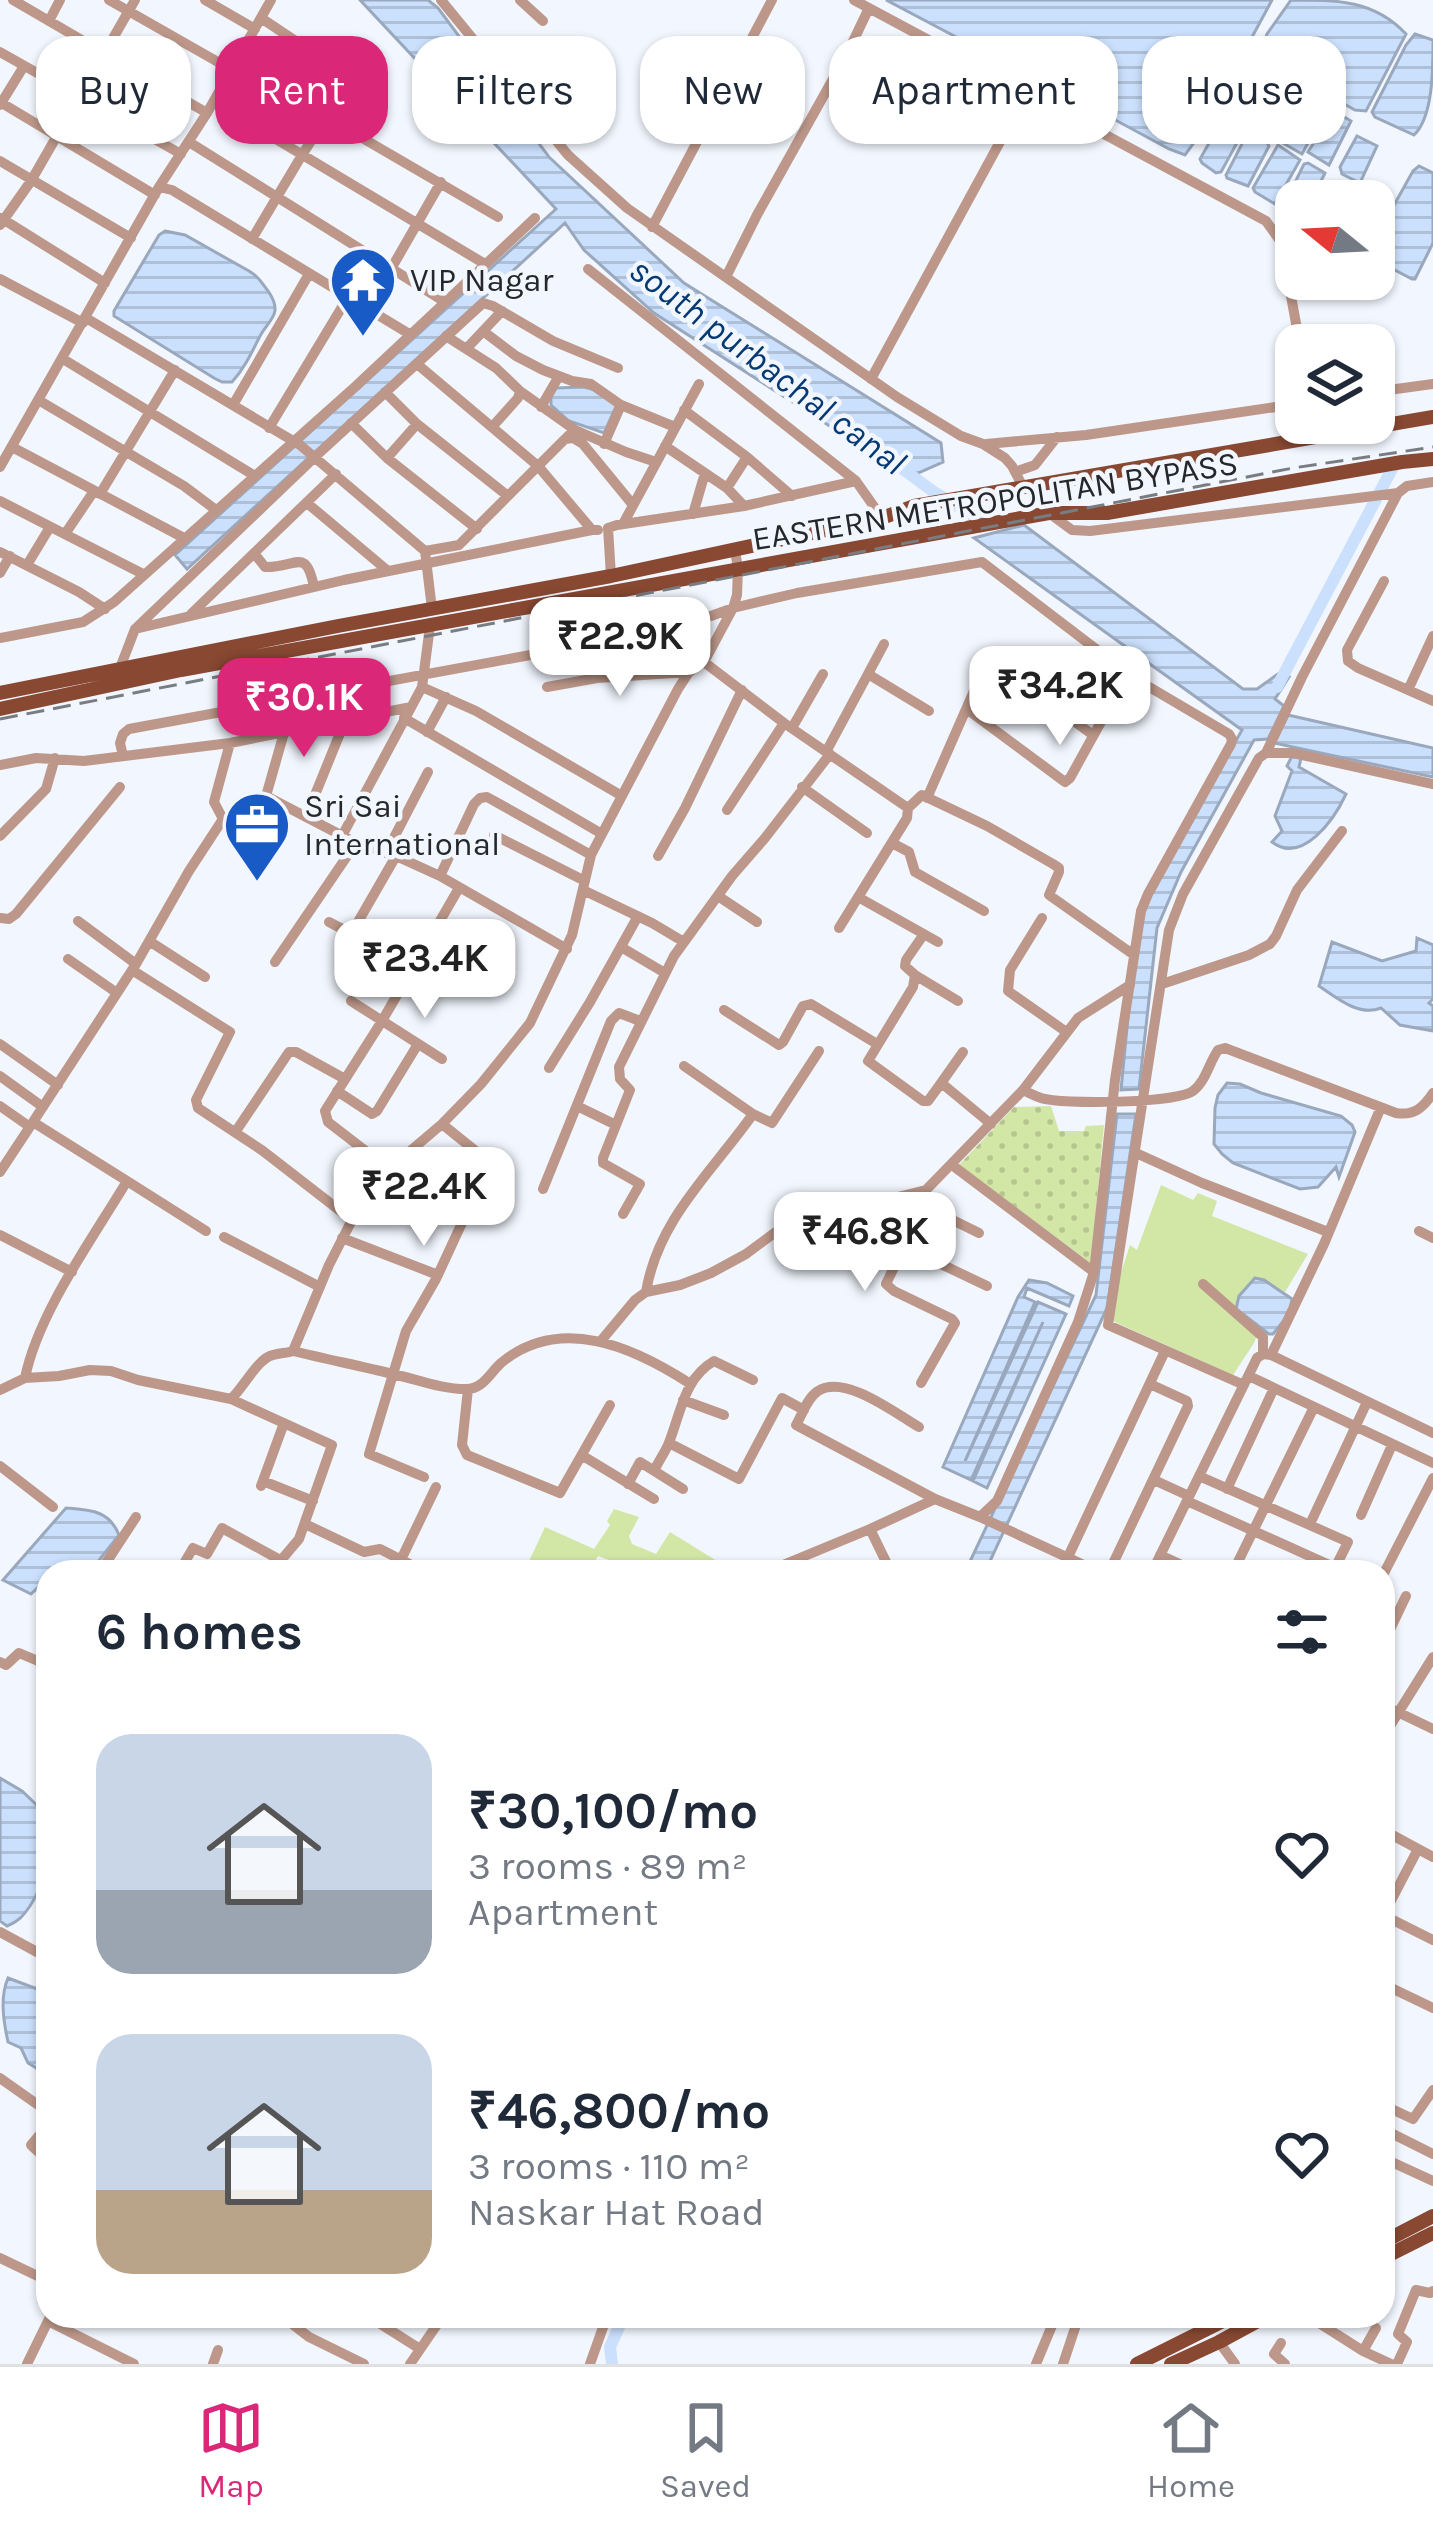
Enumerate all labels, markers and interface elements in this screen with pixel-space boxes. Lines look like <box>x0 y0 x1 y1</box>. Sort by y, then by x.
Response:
chip: Buy <box>36 36 191 144</box>
chip: Rent <box>215 36 388 144</box>
chip: Filters <box>412 36 616 144</box>
chip: New <box>640 36 805 144</box>
chip: Apartment <box>829 36 1118 144</box>
chip: House <box>1142 36 1346 144</box>
north arrow <box>1275 180 1395 300</box>
map controls <box>1275 180 1395 444</box>
temple icon: VIP Nagar <box>328 245 398 339</box>
water label: south purbachal canal <box>622 248 914 484</box>
place label: VIP Nagar <box>410 261 553 299</box>
button: layers <box>1275 324 1395 444</box>
street label: EASTERN METROPOLITAN BYPASS <box>750 444 1240 558</box>
pin: ₹22.9K <box>522 597 718 699</box>
text: ₹22.9K <box>556 613 684 659</box>
pin: ₹34.2K <box>962 646 1158 748</box>
pin: ₹30.1K <box>206 658 402 760</box>
text: ₹34.2K <box>996 662 1124 708</box>
text: ₹30.1K <box>244 674 364 720</box>
place label: Sri Sai International <box>304 787 500 863</box>
office icon: Sri Sai International <box>222 790 292 884</box>
pin: ₹23.4K <box>327 919 523 1021</box>
text: ₹23.4K <box>361 935 489 981</box>
pin: ₹22.4K <box>326 1147 522 1249</box>
text: ₹22.4K <box>361 1163 487 1209</box>
pin: ₹46.8K <box>767 1192 963 1294</box>
text: ₹46.8K <box>801 1208 929 1254</box>
icon: filters <box>1269 1599 1335 1665</box>
text: 6 homes <box>96 1602 303 1662</box>
text: ₹30,100/mo <box>468 1781 758 1841</box>
icon: home <box>192 1782 336 1926</box>
icon: heart <box>1269 1821 1335 1887</box>
text: 3 rooms · 89 m² <box>468 1843 747 1889</box>
text: Apartment <box>468 1889 658 1935</box>
text: ₹46,800/mo <box>468 2081 770 2141</box>
icon: home <box>192 2082 336 2226</box>
icon: heart <box>1269 2121 1335 2187</box>
text: 3 rooms · 110 m² <box>468 2143 750 2189</box>
text: Naskar Hat Road <box>468 2189 765 2235</box>
tab: Map <box>198 2395 264 2505</box>
tab: Saved <box>660 2395 751 2505</box>
tab: Home <box>1147 2395 1235 2505</box>

